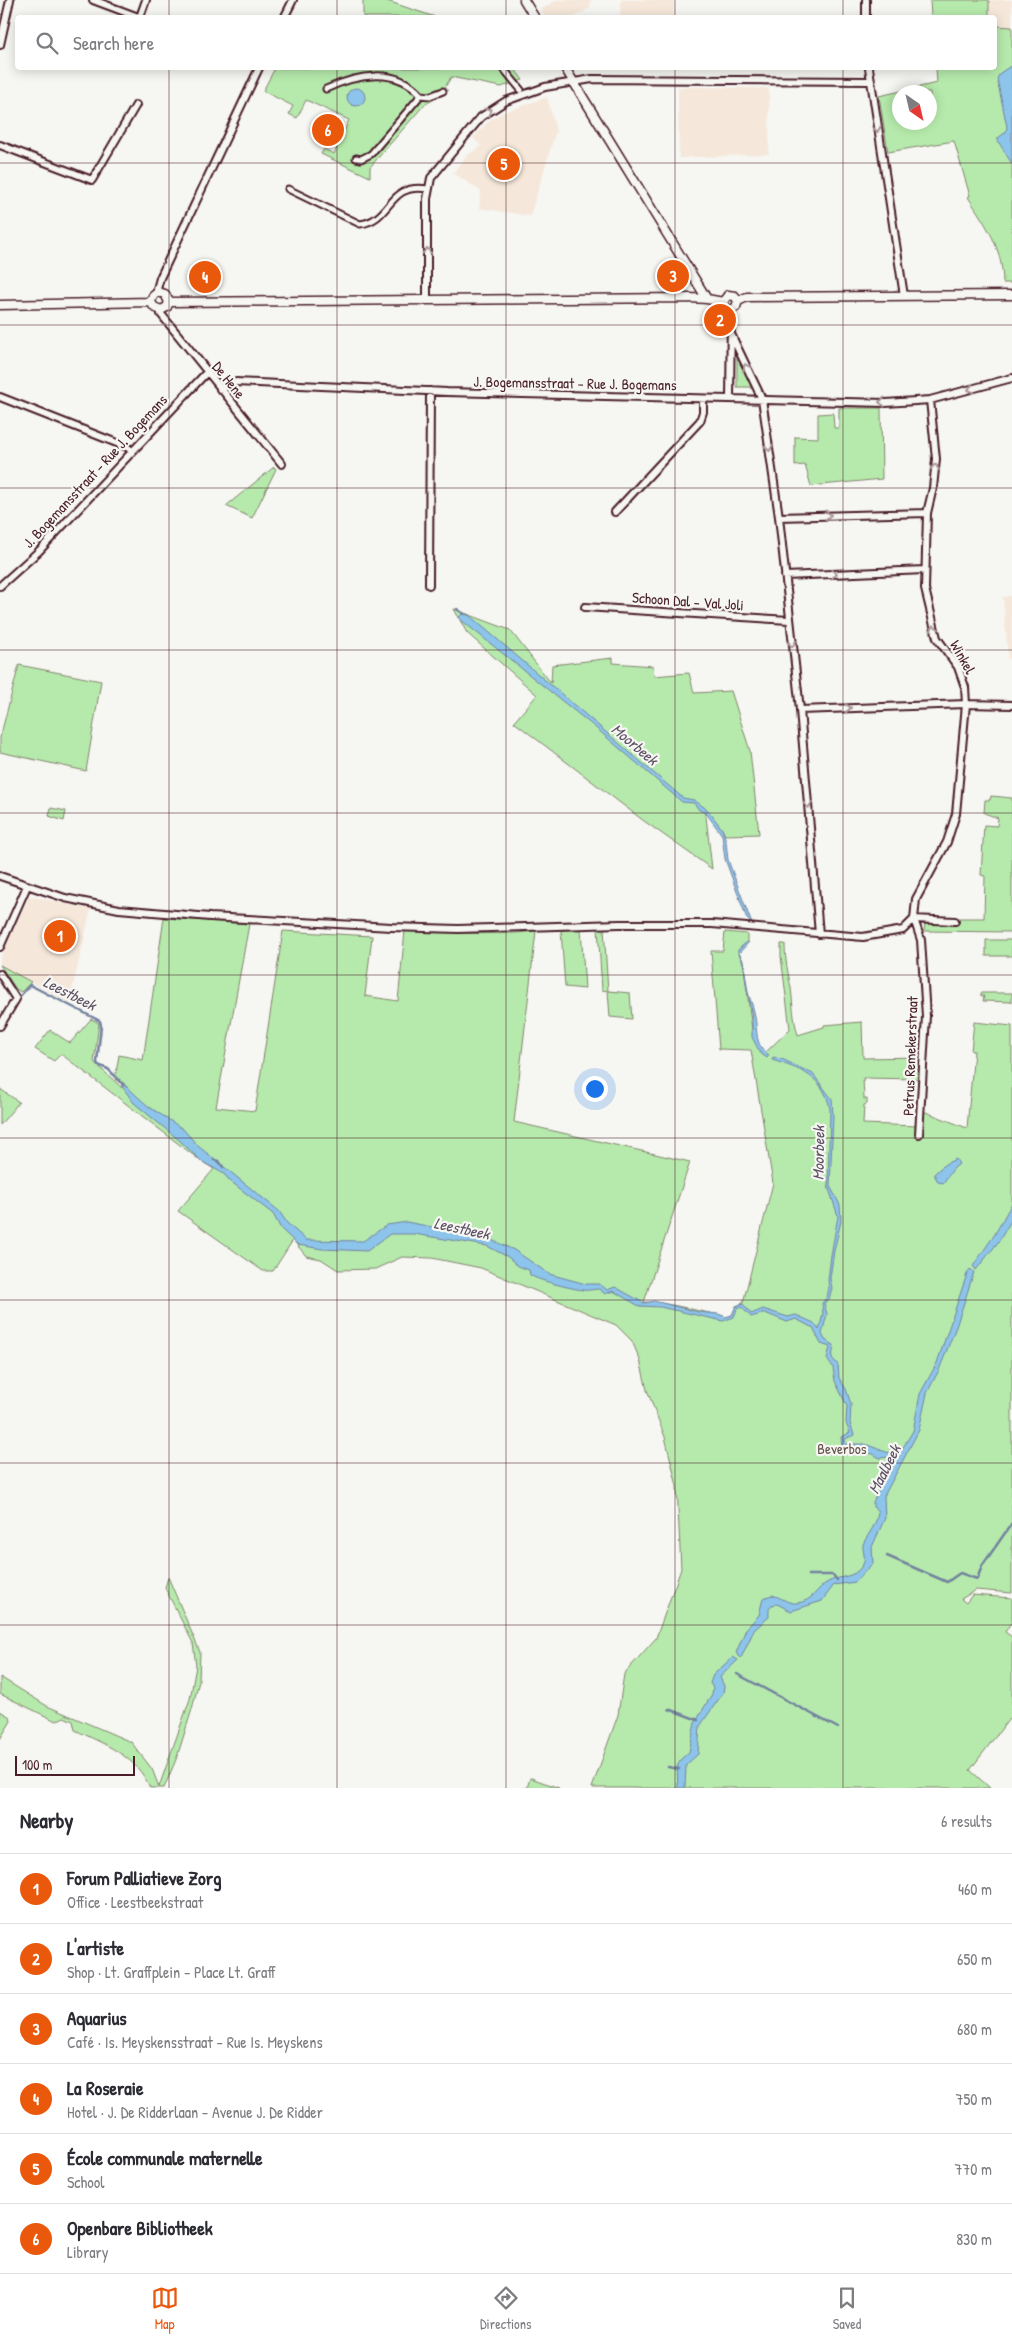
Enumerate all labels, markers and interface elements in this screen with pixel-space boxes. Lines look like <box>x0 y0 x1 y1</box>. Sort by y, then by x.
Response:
search box <box>15 15 997 70</box>
icon: search <box>33 29 61 57</box>
text: Search here <box>73 30 154 56</box>
north arrow <box>892 85 937 130</box>
one-way arrow <box>483 108 492 117</box>
pin: 6 <box>312 111 344 149</box>
one-way arrow <box>872 125 882 133</box>
pin: 5 <box>488 145 520 183</box>
one-way arrow <box>422 247 432 255</box>
pin: 3 <box>657 257 689 295</box>
pin: 4 <box>189 258 221 296</box>
pin: 2 <box>704 301 736 339</box>
street label: De Hene <box>208 357 250 403</box>
one-way arrow <box>742 363 753 372</box>
street label: J. Bogemansstraat - Rue J. Bogemans <box>473 371 677 395</box>
one-way arrow <box>967 383 976 394</box>
street label: J. Bogemansstraat - Rue J. Bogemans <box>18 389 172 552</box>
one-way arrow <box>877 397 885 407</box>
one-way arrow <box>763 443 773 452</box>
one-way arrow <box>929 463 940 471</box>
one-way arrow <box>824 510 832 521</box>
one-way arrow <box>830 569 838 580</box>
street label: Schoon Dal - Val Joli <box>631 587 745 615</box>
one-way arrow <box>930 624 940 633</box>
street label: Winkel <box>945 636 981 678</box>
one-way arrow <box>786 640 797 648</box>
one-way arrow <box>845 703 853 714</box>
water label: Moorbeek <box>607 718 664 771</box>
one-way arrow <box>802 802 813 810</box>
pin: 1 <box>44 917 76 955</box>
water label: Leestbeek <box>40 970 101 1016</box>
street label: Petrus Remekerstraat <box>897 995 923 1116</box>
your location <box>582 1076 608 1102</box>
water label: Moorbeek <box>807 1124 829 1180</box>
water label: Leestbeek <box>432 1211 493 1245</box>
park label: Beverbos <box>817 1438 867 1459</box>
water label: Maalbeek <box>862 1440 906 1497</box>
scale bar <box>15 1753 135 1776</box>
text: 100 m <box>22 1755 52 1774</box>
text: Nearby <box>20 1806 73 1835</box>
text: 6 results <box>941 1810 992 1832</box>
text: Forum Palliatieve Zorg <box>67 1865 221 1891</box>
text: 1 <box>33 1878 39 1900</box>
text: 460 m <box>958 1878 992 1900</box>
text: Office · Leestbeekstraat <box>67 1891 203 1913</box>
text: L'artiste <box>67 1935 124 1961</box>
text: 2 <box>32 1948 40 1970</box>
text: 650 m <box>957 1948 992 1970</box>
text: Shop · Lt. Graffplein - Place Lt. Graff <box>67 1961 276 1983</box>
text: Aquarius <box>67 2005 127 2031</box>
text: 3 <box>32 2018 40 2040</box>
text: 680 m <box>957 2018 992 2040</box>
text: Café · Is. Meyskensstraat - Rue Is. Meyskens <box>67 2031 323 2053</box>
text: La Roseraie <box>67 2075 144 2101</box>
text: 4 <box>33 2088 39 2110</box>
text: 750 m <box>956 2088 992 2110</box>
text: Hotel · J. De Ridderlaan - Avenue J. De Ridder <box>67 2101 323 2123</box>
text: École communale maternelle <box>67 2145 263 2171</box>
text: 5 <box>33 2158 39 2180</box>
text: 770 m <box>954 2158 992 2180</box>
text: School <box>67 2171 104 2193</box>
text: Openbare Bibliotheek <box>67 2215 213 2241</box>
text: 6 <box>33 2228 39 2250</box>
text: 830 m <box>956 2228 992 2250</box>
text: Library <box>67 2241 109 2263</box>
tab: Map <box>151 2284 179 2333</box>
tab: Directions <box>480 2284 531 2333</box>
tab: Saved <box>833 2284 861 2333</box>

